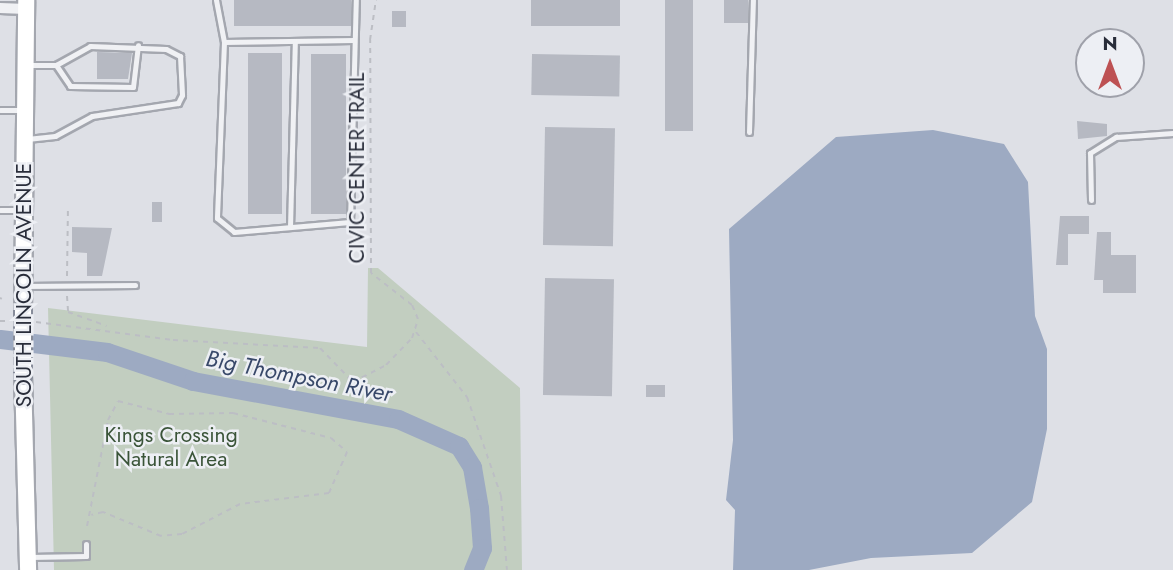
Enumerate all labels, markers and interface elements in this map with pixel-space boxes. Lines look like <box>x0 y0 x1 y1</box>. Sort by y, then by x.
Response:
north arrow <box>1075 28 1145 98</box>
text: N <box>1102 30 1118 57</box>
street label: CIVIC CENTER TRAIL <box>344 73 370 263</box>
street label: SOUTH LINCOLN AVENUE <box>11 163 37 407</box>
water label: Big Thompson River <box>204 344 394 408</box>
park label: Kings Crossing Natural Area <box>104 422 238 472</box>

